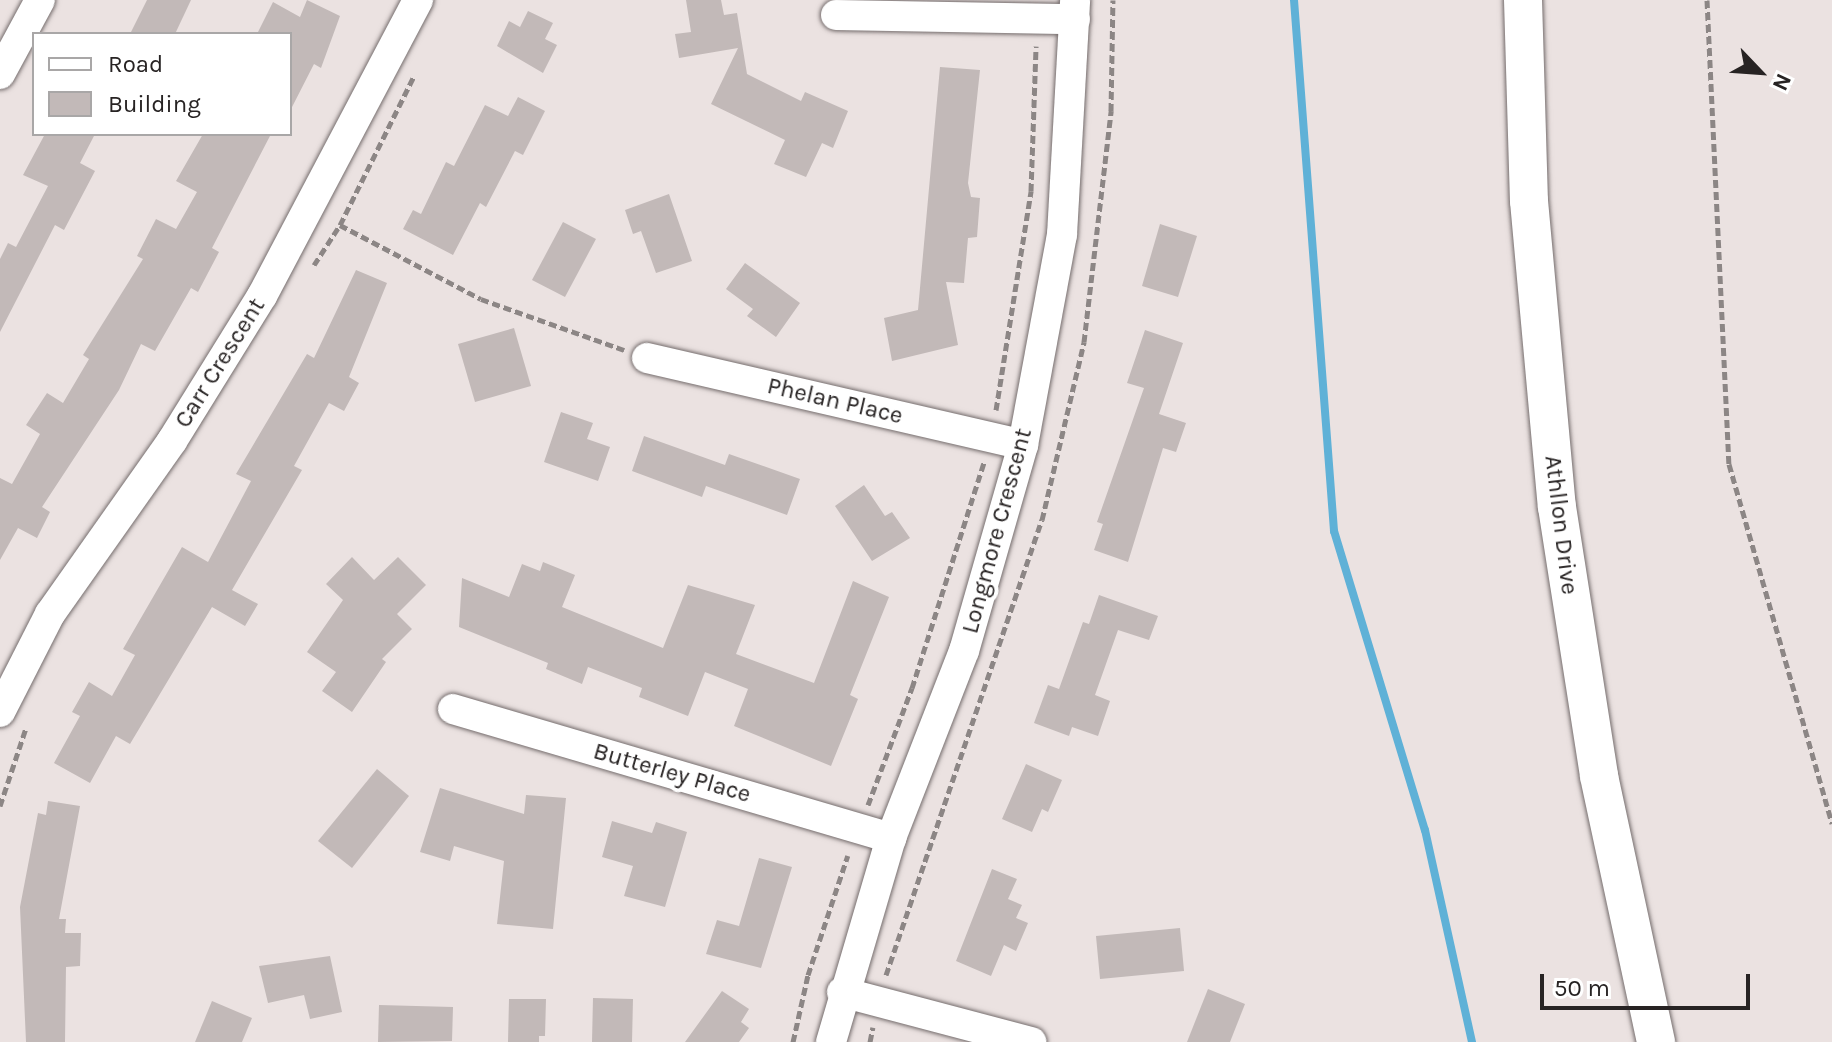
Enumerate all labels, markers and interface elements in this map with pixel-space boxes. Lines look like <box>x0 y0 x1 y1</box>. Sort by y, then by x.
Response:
legend <box>32 32 292 136</box>
north arrow <box>1720 32 1800 112</box>
text: Road <box>108 50 163 78</box>
text: N <box>1767 69 1797 95</box>
text: Building <box>108 90 201 118</box>
street label: Carr Crescent <box>169 293 271 433</box>
street label: Phelan Place <box>764 371 906 431</box>
street label: Longmore Crescent <box>956 425 1038 637</box>
street label: Athllon Drive <box>1538 454 1584 596</box>
street label: Butterley Place <box>590 737 754 809</box>
scale bar <box>1544 958 1754 1008</box>
text: 50 m <box>1554 974 1610 1002</box>

